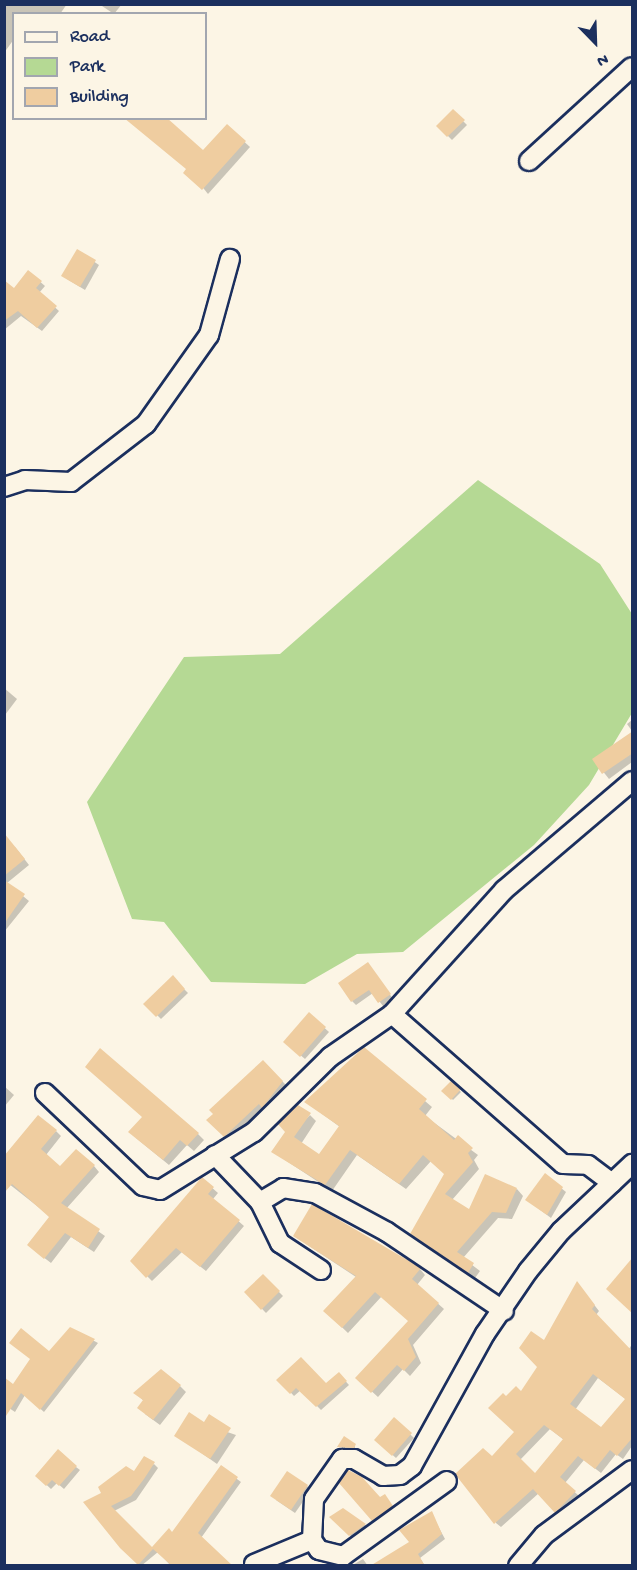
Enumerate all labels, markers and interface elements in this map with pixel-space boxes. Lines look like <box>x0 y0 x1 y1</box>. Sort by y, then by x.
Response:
legend <box>12 12 207 120</box>
north arrow <box>565 12 625 72</box>
text: Road <box>70 27 109 48</box>
text: N <box>594 48 611 70</box>
text: Park <box>70 57 104 78</box>
text: Building <box>70 87 129 108</box>

